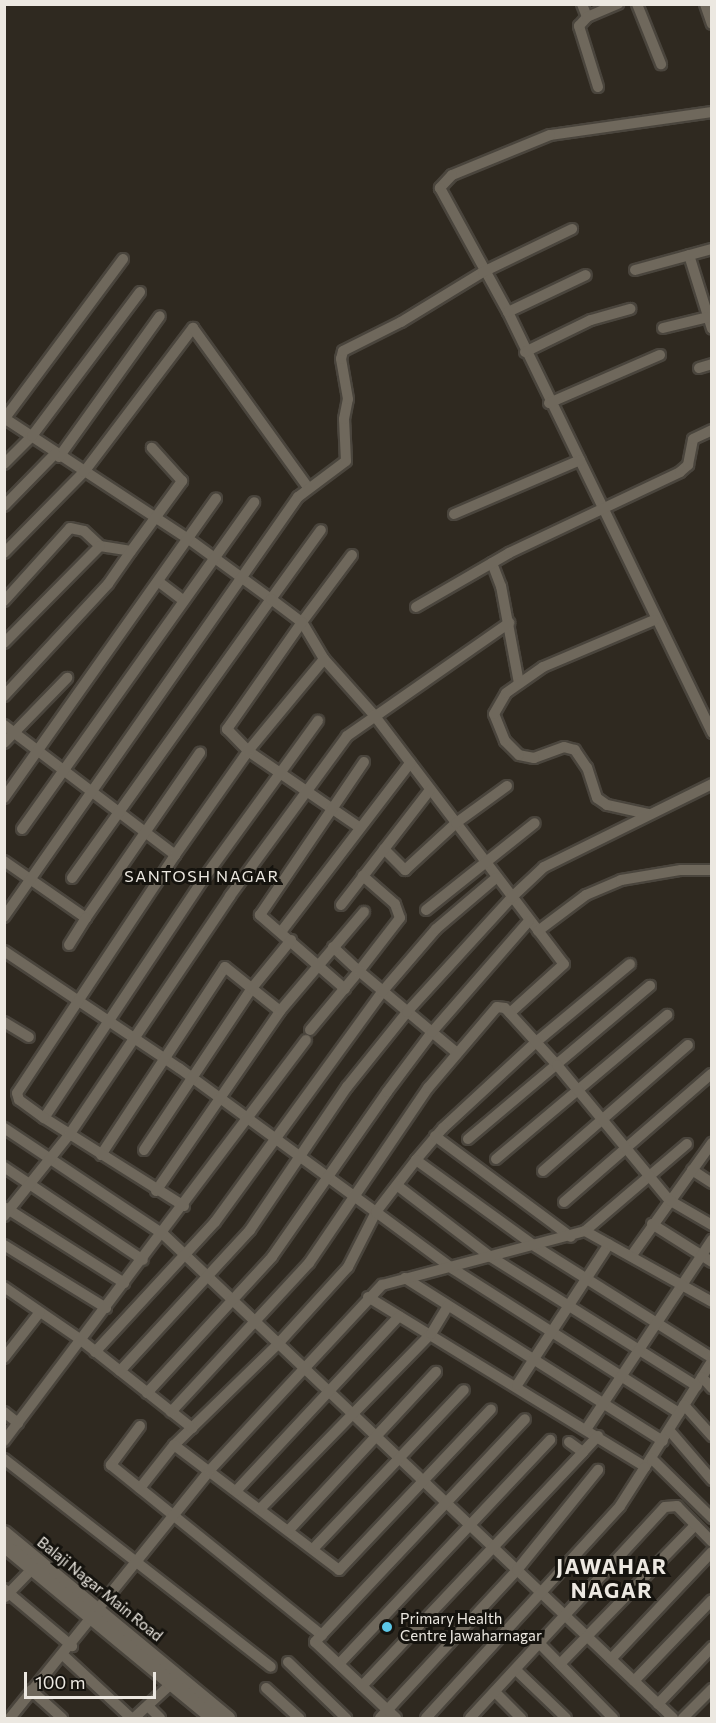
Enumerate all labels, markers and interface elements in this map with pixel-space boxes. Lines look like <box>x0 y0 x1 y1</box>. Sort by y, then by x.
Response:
district label: SANTOSH NAGAR <box>124 866 280 886</box>
street label: Balaji Nagar Main Road <box>34 1533 166 1645</box>
district label: JAWAHAR NAGAR <box>556 1553 668 1603</box>
place label: Primary Health Centre Jawaharnagar <box>400 1609 542 1644</box>
marker: Primary Health Centre Jawaharnagar <box>378 1618 396 1636</box>
scale bar <box>27 1660 159 1698</box>
text: 100 m <box>35 1671 85 1693</box>

